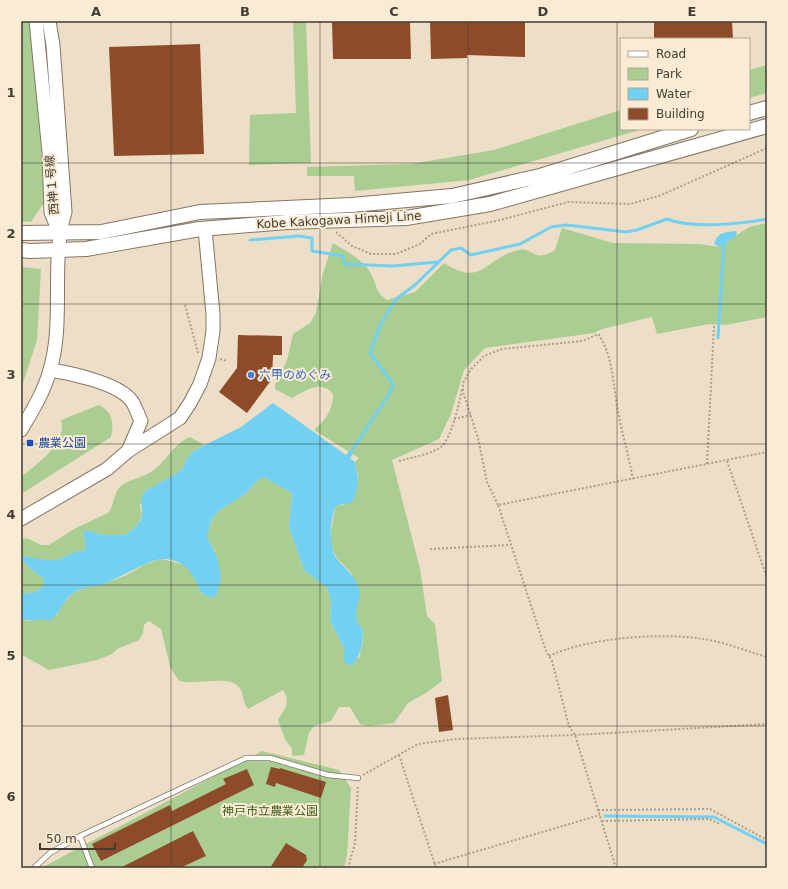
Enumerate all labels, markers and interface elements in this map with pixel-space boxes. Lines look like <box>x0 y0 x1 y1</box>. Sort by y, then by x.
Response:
text: A <box>91 4 101 19</box>
text: B <box>240 4 250 19</box>
text: C <box>389 4 399 19</box>
text: D <box>538 4 549 19</box>
text: E <box>688 4 696 19</box>
legend <box>620 38 750 130</box>
text: Road <box>656 47 686 61</box>
text: Park <box>656 67 682 81</box>
text: 1 <box>6 85 16 100</box>
text: Water <box>656 87 692 101</box>
text: Building <box>656 107 705 121</box>
street label: 西神１号線 <box>42 154 62 216</box>
street label: Kobe Kakogawa Himeji Line <box>256 209 422 231</box>
text: 2 <box>6 226 16 241</box>
text: 3 <box>6 367 16 382</box>
place label: 六甲のめぐみ <box>259 368 331 382</box>
marker: 六甲のめぐみ <box>246 370 256 380</box>
place label: 農業公園 <box>38 436 86 450</box>
marker: 農業公園 <box>25 438 35 448</box>
text: 4 <box>6 507 16 522</box>
text: 5 <box>6 648 16 663</box>
text: 6 <box>6 789 16 804</box>
park label: 神戸市立農業公園 <box>222 804 318 818</box>
scale bar <box>40 825 115 851</box>
text: 50 m <box>46 832 77 846</box>

